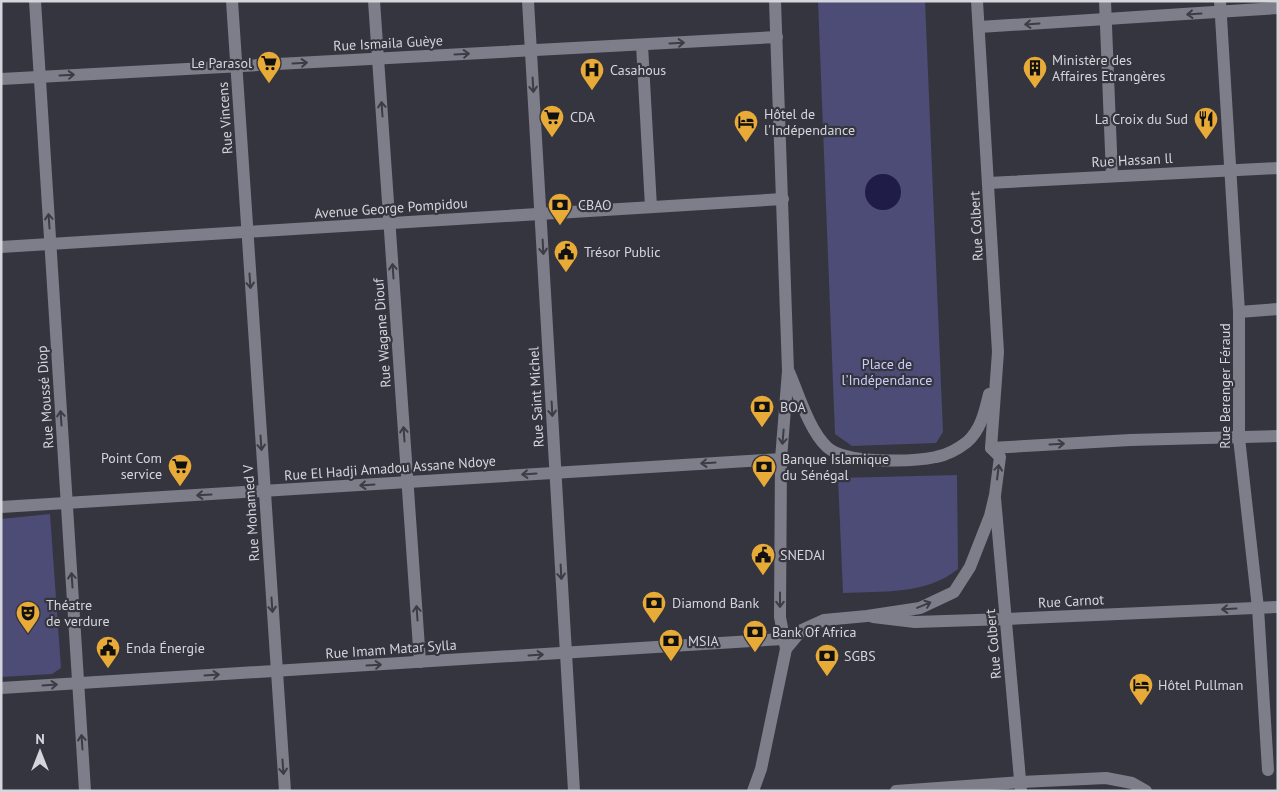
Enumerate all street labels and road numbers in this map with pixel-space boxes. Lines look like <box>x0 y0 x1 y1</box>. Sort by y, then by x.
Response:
street label: Rue Ismaila Guèye <box>333 31 443 55</box>
street label: Rue Vincens <box>213 81 236 155</box>
street label: Rue Hassan ll <box>1091 149 1173 171</box>
street label: Rue Colbert <box>965 190 987 262</box>
street label: Avenue George Pompidou <box>314 194 468 222</box>
street label: Rue Wagane Diouf <box>369 277 395 388</box>
street label: Rue Berenger Féraud <box>1216 323 1234 449</box>
street label: Rue Moussé Diop <box>32 345 58 449</box>
street label: Rue Saint Michel <box>524 346 548 448</box>
street label: Rue El Hadji Amadou Assane Ndoye <box>284 452 496 484</box>
street label: Rue Mohamed V <box>239 464 263 562</box>
street label: Rue Carnot <box>1038 590 1105 612</box>
street label: Rue Colbert <box>981 608 1005 680</box>
street label: Rue Imam Matar Sylla <box>325 635 457 663</box>

